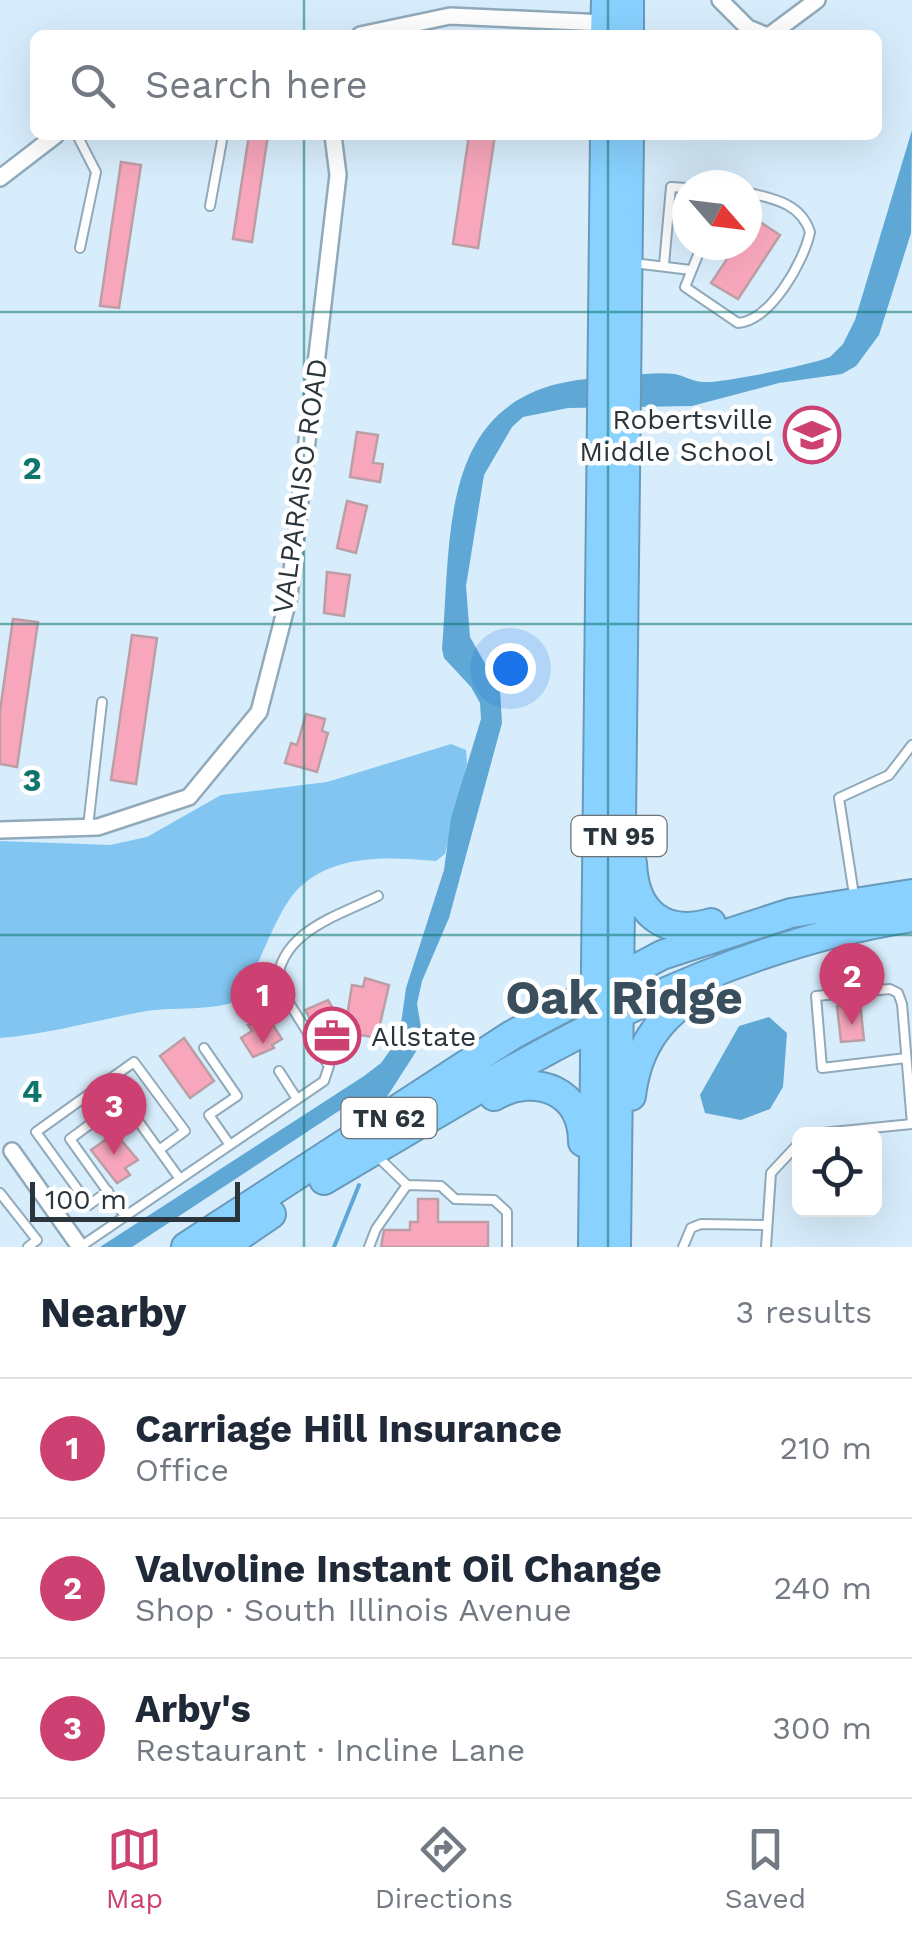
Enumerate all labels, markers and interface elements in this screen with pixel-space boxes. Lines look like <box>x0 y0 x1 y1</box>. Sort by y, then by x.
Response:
search box <box>30 30 882 140</box>
icon: search <box>65 58 120 113</box>
text: Search here <box>145 63 368 107</box>
north arrow <box>672 170 762 260</box>
street label: VALPARAISO ROAD <box>266 356 334 616</box>
place label: Robertsville Middle School <box>579 403 773 468</box>
school or university icon: Robertsville Middle School <box>782 405 842 465</box>
text: 2 <box>22 449 42 487</box>
your location <box>485 643 536 694</box>
text: 3 <box>23 761 41 799</box>
road number: TN 95 <box>572 816 666 856</box>
pin: 2 <box>820 942 884 1025</box>
pin: 1 <box>230 962 296 1044</box>
district label: Oak Ridge <box>505 969 743 1026</box>
office icon: Allstate <box>302 1006 362 1066</box>
place label: Allstate <box>371 1020 476 1053</box>
text: 4 <box>22 1072 42 1110</box>
pin: 3 <box>82 1072 146 1155</box>
road number: TN 62 <box>342 1098 436 1138</box>
map controls <box>792 1127 882 1217</box>
button: locate <box>792 1127 882 1217</box>
scale bar <box>30 1177 240 1222</box>
text: 100 m <box>45 1183 127 1216</box>
text: Nearby <box>40 1288 187 1337</box>
text: 3 results <box>735 1293 872 1331</box>
text: Carriage Hill Insurance <box>135 1407 562 1451</box>
text: 1 <box>66 1429 79 1467</box>
text: 210 m <box>780 1429 872 1467</box>
text: Office <box>135 1451 229 1489</box>
text: Valvoline Instant Oil Change <box>135 1547 662 1591</box>
text: 2 <box>63 1569 82 1607</box>
text: 240 m <box>773 1569 872 1607</box>
text: Shop · South Illinois Avenue <box>135 1591 572 1629</box>
text: Arby's <box>135 1687 251 1731</box>
text: 3 <box>63 1709 82 1747</box>
text: 300 m <box>772 1709 872 1747</box>
text: Restaurant · Incline Lane <box>135 1731 525 1769</box>
tab: Map <box>106 1822 163 1915</box>
tab: Directions <box>375 1822 513 1915</box>
tab: Saved <box>725 1822 806 1915</box>

